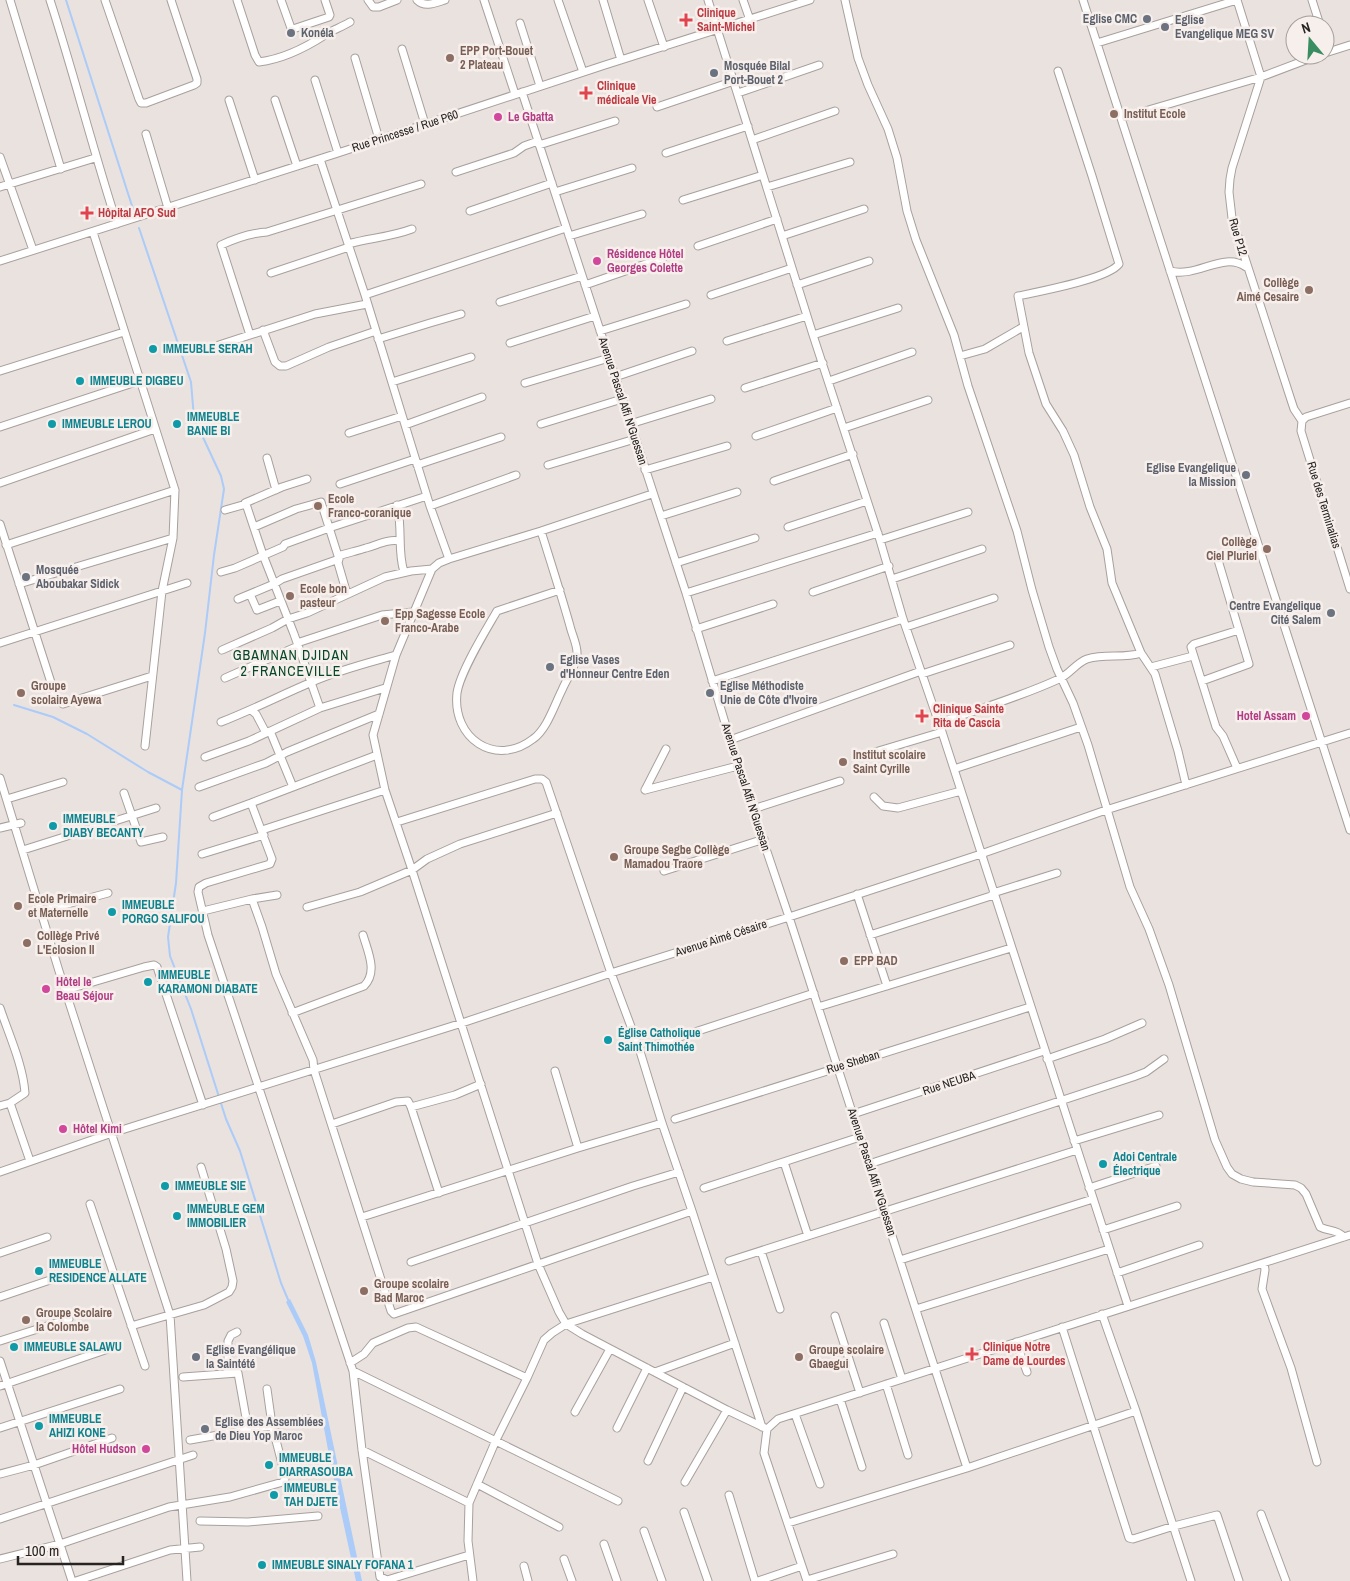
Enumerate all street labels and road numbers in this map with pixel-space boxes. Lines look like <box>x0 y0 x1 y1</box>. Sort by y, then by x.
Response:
street label: Rue Princesse / Rue P60 <box>350 106 460 156</box>
street label: Rue P12 <box>1225 216 1251 258</box>
street label: Avenue Pascal Affi N'Guessan <box>594 334 651 467</box>
street label: Rue des Terminalias <box>1303 460 1345 550</box>
street label: Avenue Pascal Affi N'Guessan <box>717 720 774 853</box>
street label: Avenue Aimé Césaire <box>672 916 769 961</box>
street label: Rue Sheban <box>824 1046 882 1078</box>
street label: Rue NEUBA <box>921 1067 978 1099</box>
street label: Avenue Pascal Affi N'Guessan <box>843 1105 900 1238</box>

